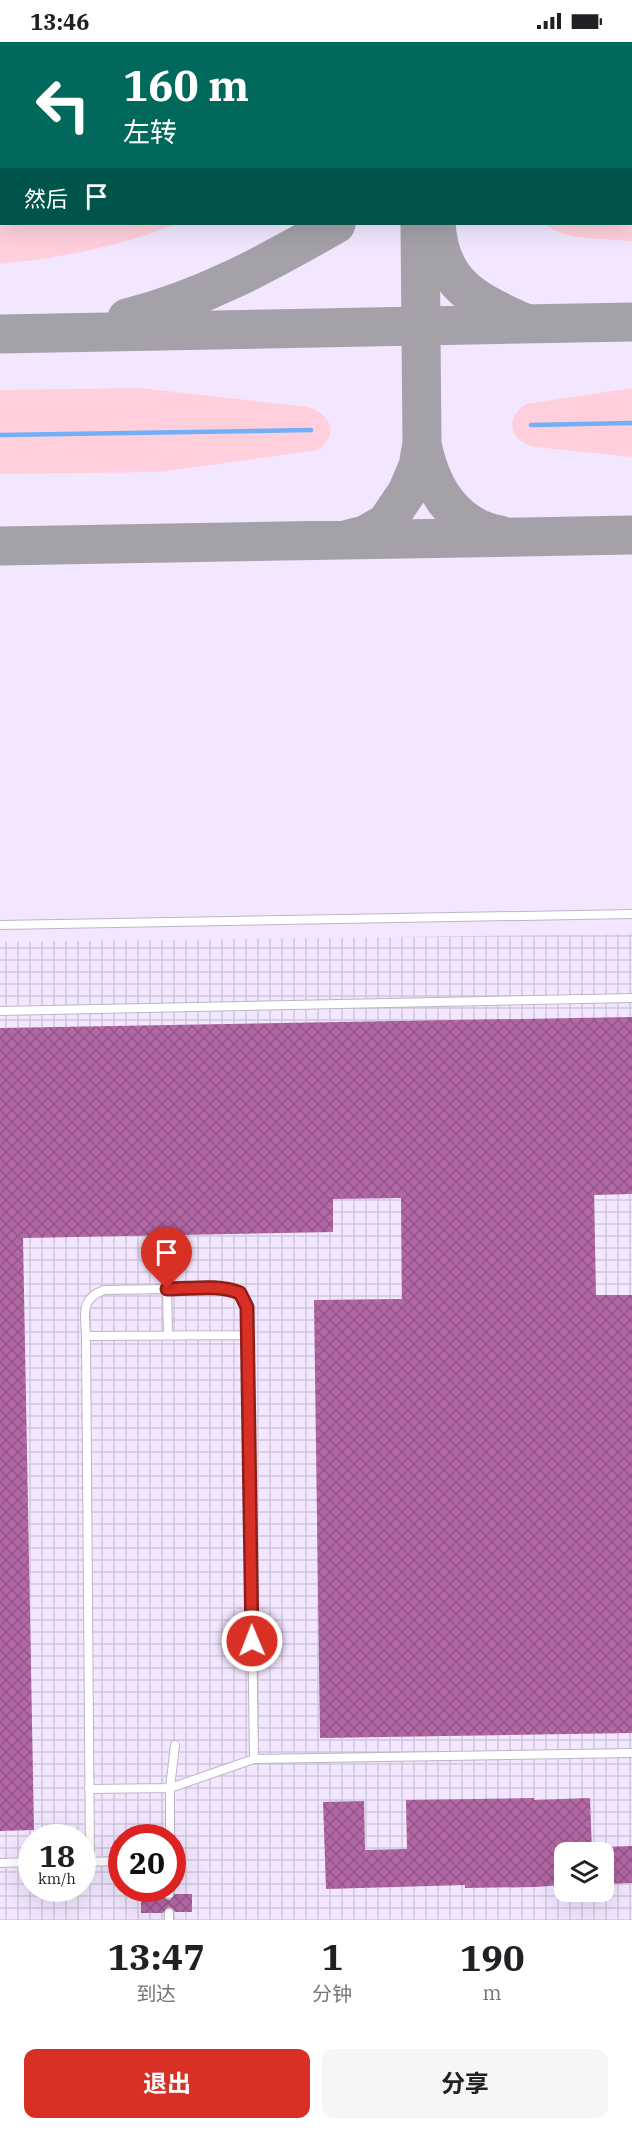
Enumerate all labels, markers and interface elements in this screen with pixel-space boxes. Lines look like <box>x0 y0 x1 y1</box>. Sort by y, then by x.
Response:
text: 13:46 <box>30 7 89 36</box>
text: 160 m <box>123 58 249 113</box>
icon: left <box>24 66 102 144</box>
text: 左转 <box>123 114 177 149</box>
icon: arrive <box>80 180 113 213</box>
text: 然后 <box>24 184 68 213</box>
pin <box>141 1227 192 1289</box>
icon: arrive <box>150 1236 183 1269</box>
position arrow <box>220 1609 284 1673</box>
speed limit sign: 20 <box>108 1824 186 1902</box>
text: 18 <box>39 1836 75 1875</box>
map controls <box>554 1842 614 1902</box>
button: layers <box>554 1842 614 1902</box>
text: km/h <box>38 1869 76 1888</box>
text: 13:47 <box>107 1933 205 1980</box>
text: 1 <box>321 1933 343 1980</box>
text: 190 <box>460 1934 525 1981</box>
text: m <box>483 1979 502 2006</box>
text: 到达 <box>136 1980 176 2007</box>
text: 分钟 <box>312 1980 352 2007</box>
button: 退出 <box>24 2049 310 2118</box>
button: 分享 <box>322 2049 608 2118</box>

